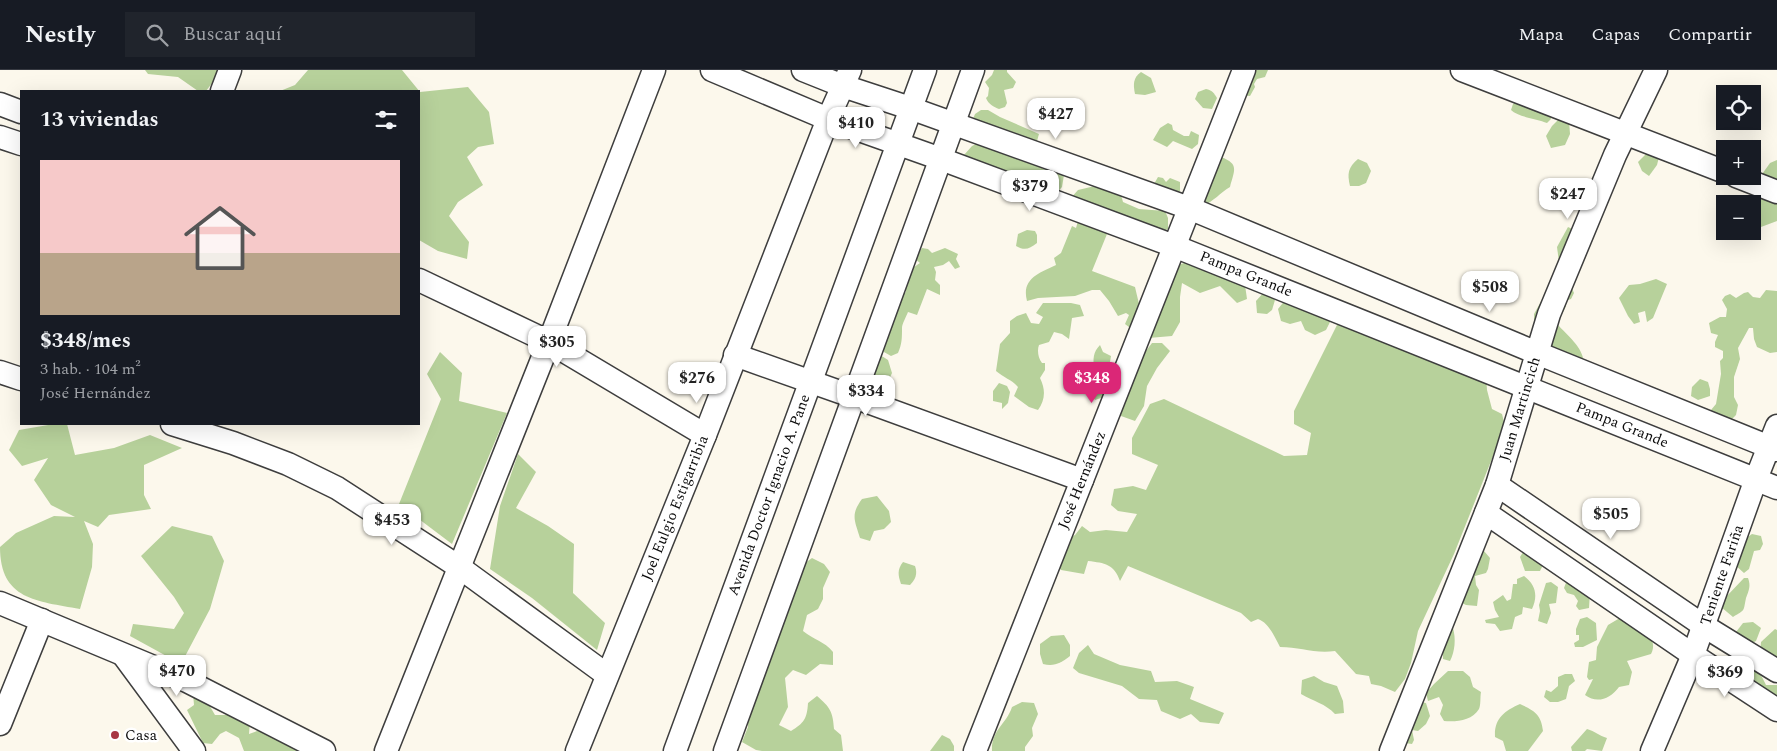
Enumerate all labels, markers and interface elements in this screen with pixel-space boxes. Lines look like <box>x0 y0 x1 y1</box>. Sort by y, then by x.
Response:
search box <box>125 12 475 57</box>
text: Nestly <box>25 17 95 53</box>
text: Buscar aquí <box>183 20 282 49</box>
icon: search <box>143 21 171 49</box>
text: Mapa <box>1518 21 1564 48</box>
text: Capas <box>1592 21 1640 48</box>
text: Compartir <box>1668 21 1752 48</box>
map controls <box>1716 85 1761 240</box>
button: locate <box>1716 85 1761 130</box>
pin: $427 <box>1026 98 1086 140</box>
text: $427 <box>1038 102 1074 126</box>
text: 13 viviendas <box>40 104 159 136</box>
icon: filters <box>372 106 400 134</box>
pin: $410 <box>826 106 886 149</box>
text: $410 <box>838 111 874 135</box>
button: + <box>1716 140 1761 185</box>
pin: $379 <box>1000 170 1060 212</box>
text: $379 <box>1012 174 1048 198</box>
pin: $247 <box>1538 178 1598 220</box>
text: $247 <box>1550 182 1586 206</box>
icon: home <box>175 193 265 283</box>
button: − <box>1716 195 1761 240</box>
street label: Pampa Grande <box>1196 245 1296 303</box>
pin: $508 <box>1460 270 1520 313</box>
text: $508 <box>1472 275 1508 299</box>
text: $348/mes <box>40 325 131 357</box>
pin: $305 <box>527 326 587 368</box>
text: $305 <box>539 330 575 354</box>
street label: Juan Martincich <box>1493 354 1547 464</box>
text: 3 hab. · 104 m² <box>40 357 141 381</box>
pin: $276 <box>667 362 727 404</box>
pin: $348 <box>1062 362 1122 404</box>
text: $276 <box>679 366 715 390</box>
text: $348 <box>1074 366 1110 390</box>
pin: $334 <box>836 374 896 417</box>
text: $334 <box>848 379 884 403</box>
text: José Hernández <box>40 381 151 405</box>
street label: Avenida Doctor Ignacio A. Pane <box>722 391 816 599</box>
street label: Pampa Grande <box>1572 396 1672 454</box>
street label: José Hernández <box>1052 427 1112 533</box>
street label: Joel Eulgio Estigarribia <box>635 431 715 584</box>
pin: $505 <box>1581 498 1641 540</box>
text: $505 <box>1593 502 1629 526</box>
pin: $453 <box>362 504 422 546</box>
text: $453 <box>374 508 410 532</box>
street label: Teniente Fariña <box>1694 521 1750 628</box>
pin: $470 <box>147 654 207 697</box>
pin: $369 <box>1695 656 1755 698</box>
text: $470 <box>159 659 195 683</box>
text: $369 <box>1707 660 1743 684</box>
place label: Casa <box>125 724 158 747</box>
marker: Casa <box>109 729 121 741</box>

